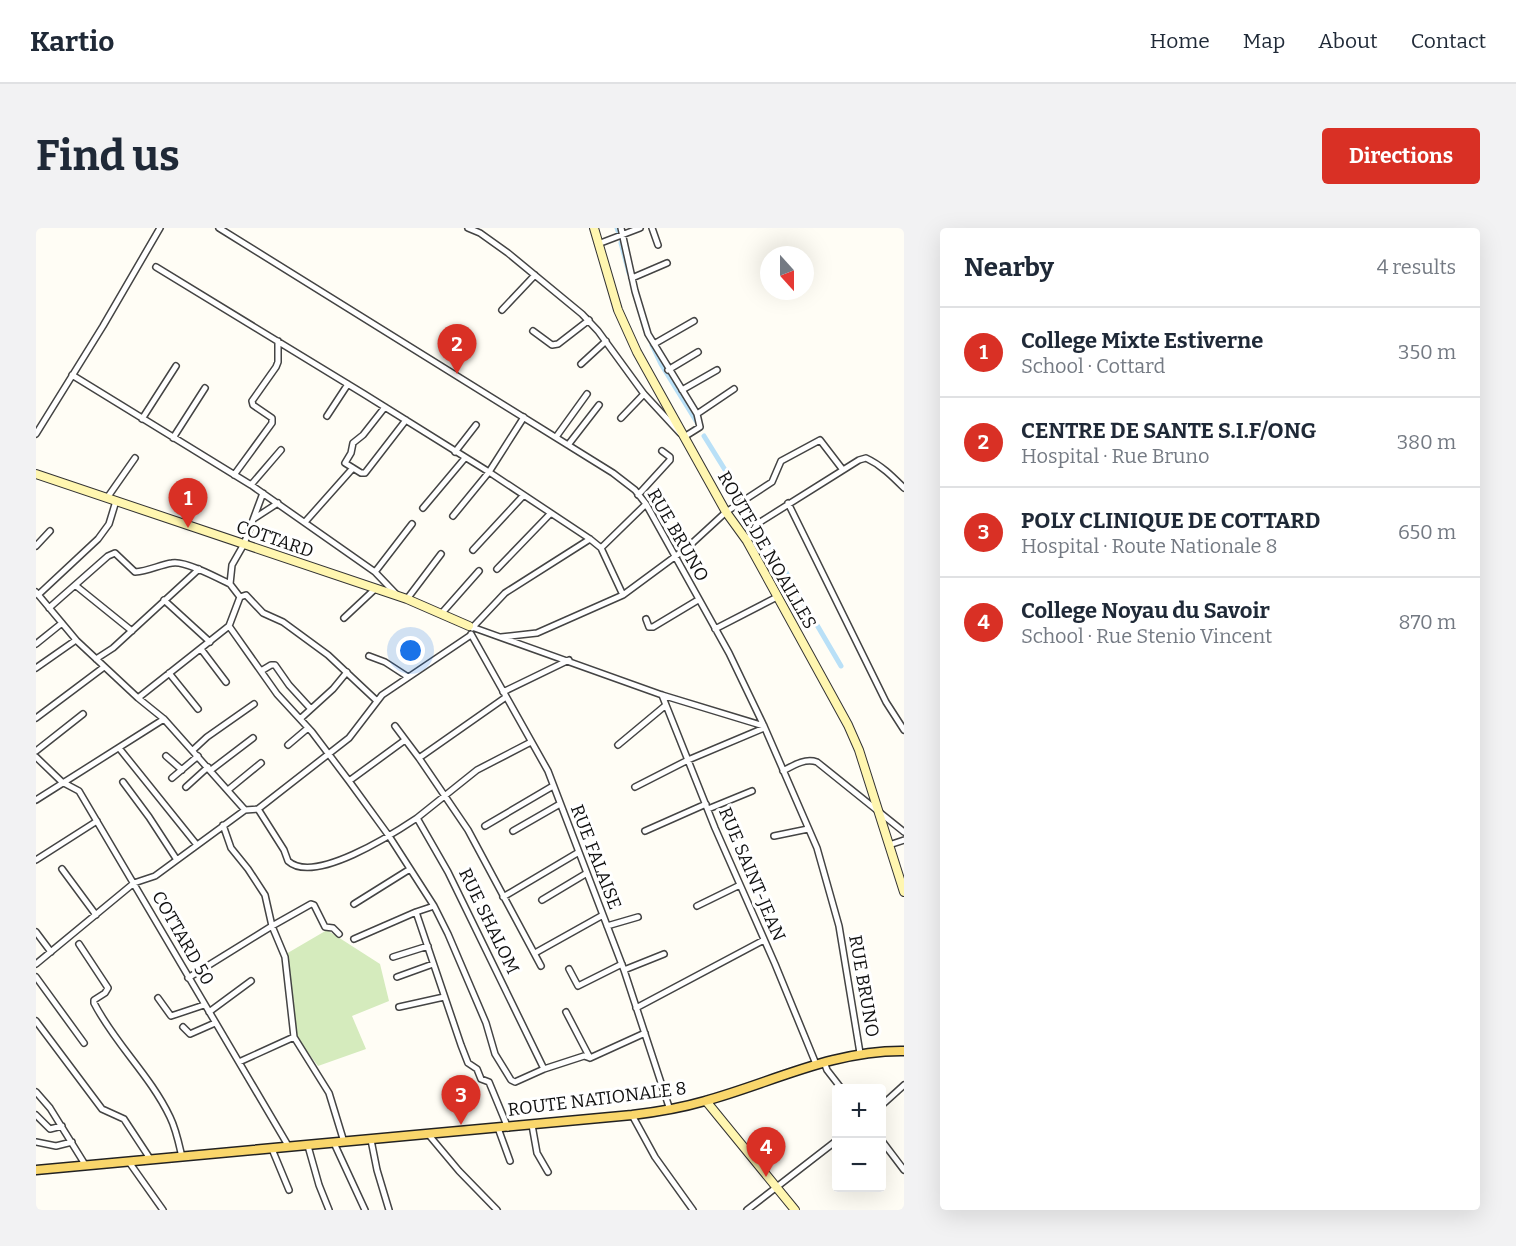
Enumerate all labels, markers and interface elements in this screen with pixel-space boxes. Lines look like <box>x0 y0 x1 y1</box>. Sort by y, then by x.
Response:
text: Kartio <box>30 25 114 58</box>
text: Home <box>1150 28 1210 54</box>
text: Map <box>1243 28 1285 54</box>
text: About <box>1318 28 1378 54</box>
text: Contact <box>1411 28 1486 54</box>
button: Directions <box>1322 128 1480 184</box>
text: Find us <box>36 131 180 181</box>
north arrow <box>760 246 814 300</box>
text: Nearby <box>964 252 1054 283</box>
text: 4 results <box>1377 255 1456 279</box>
pin: 2 <box>438 324 476 374</box>
text: College Mixte Estiverne <box>1021 327 1263 354</box>
text: 1 <box>979 340 988 364</box>
text: 350 m <box>1398 340 1456 364</box>
text: School · Cottard <box>1021 354 1165 378</box>
text: CENTRE DE SANTE S.I.F/ONG <box>1021 417 1316 444</box>
text: 2 <box>978 430 989 454</box>
text: 380 m <box>1397 430 1456 454</box>
text: Hospital · Rue Bruno <box>1021 444 1209 468</box>
street label: ROUTE DE NOAILLES <box>713 467 821 633</box>
pin: 1 <box>168 478 208 528</box>
street label: RUE BRUNO <box>643 485 713 585</box>
text: POLY CLINIQUE DE COTTARD <box>1021 507 1320 534</box>
street label: COTTARD <box>233 516 317 562</box>
text: 3 <box>978 520 989 544</box>
text: 650 m <box>1398 520 1456 544</box>
text: Hospital · Route Nationale 8 <box>1021 534 1278 558</box>
text: College Noyau du Savoir <box>1021 597 1270 624</box>
text: 4 <box>977 610 990 634</box>
text: 870 m <box>1398 610 1456 634</box>
text: School · Rue Stenio Vincent <box>1021 624 1272 648</box>
your location <box>396 636 425 665</box>
street label: RUE FALAISE <box>566 801 626 913</box>
street label: RUE SAINT-JEAN <box>714 804 790 944</box>
street label: RUE SHALOM <box>454 865 524 977</box>
street label: COTTARD 50 <box>147 887 219 989</box>
street label: RUE BRUNO <box>844 933 884 1039</box>
pin: 3 <box>442 1076 480 1125</box>
street label: ROUTE NATIONALE 8 <box>507 1077 687 1121</box>
map controls <box>832 1084 886 1192</box>
button: + <box>832 1084 886 1138</box>
pin: 4 <box>746 1128 786 1177</box>
button: − <box>832 1138 886 1192</box>

